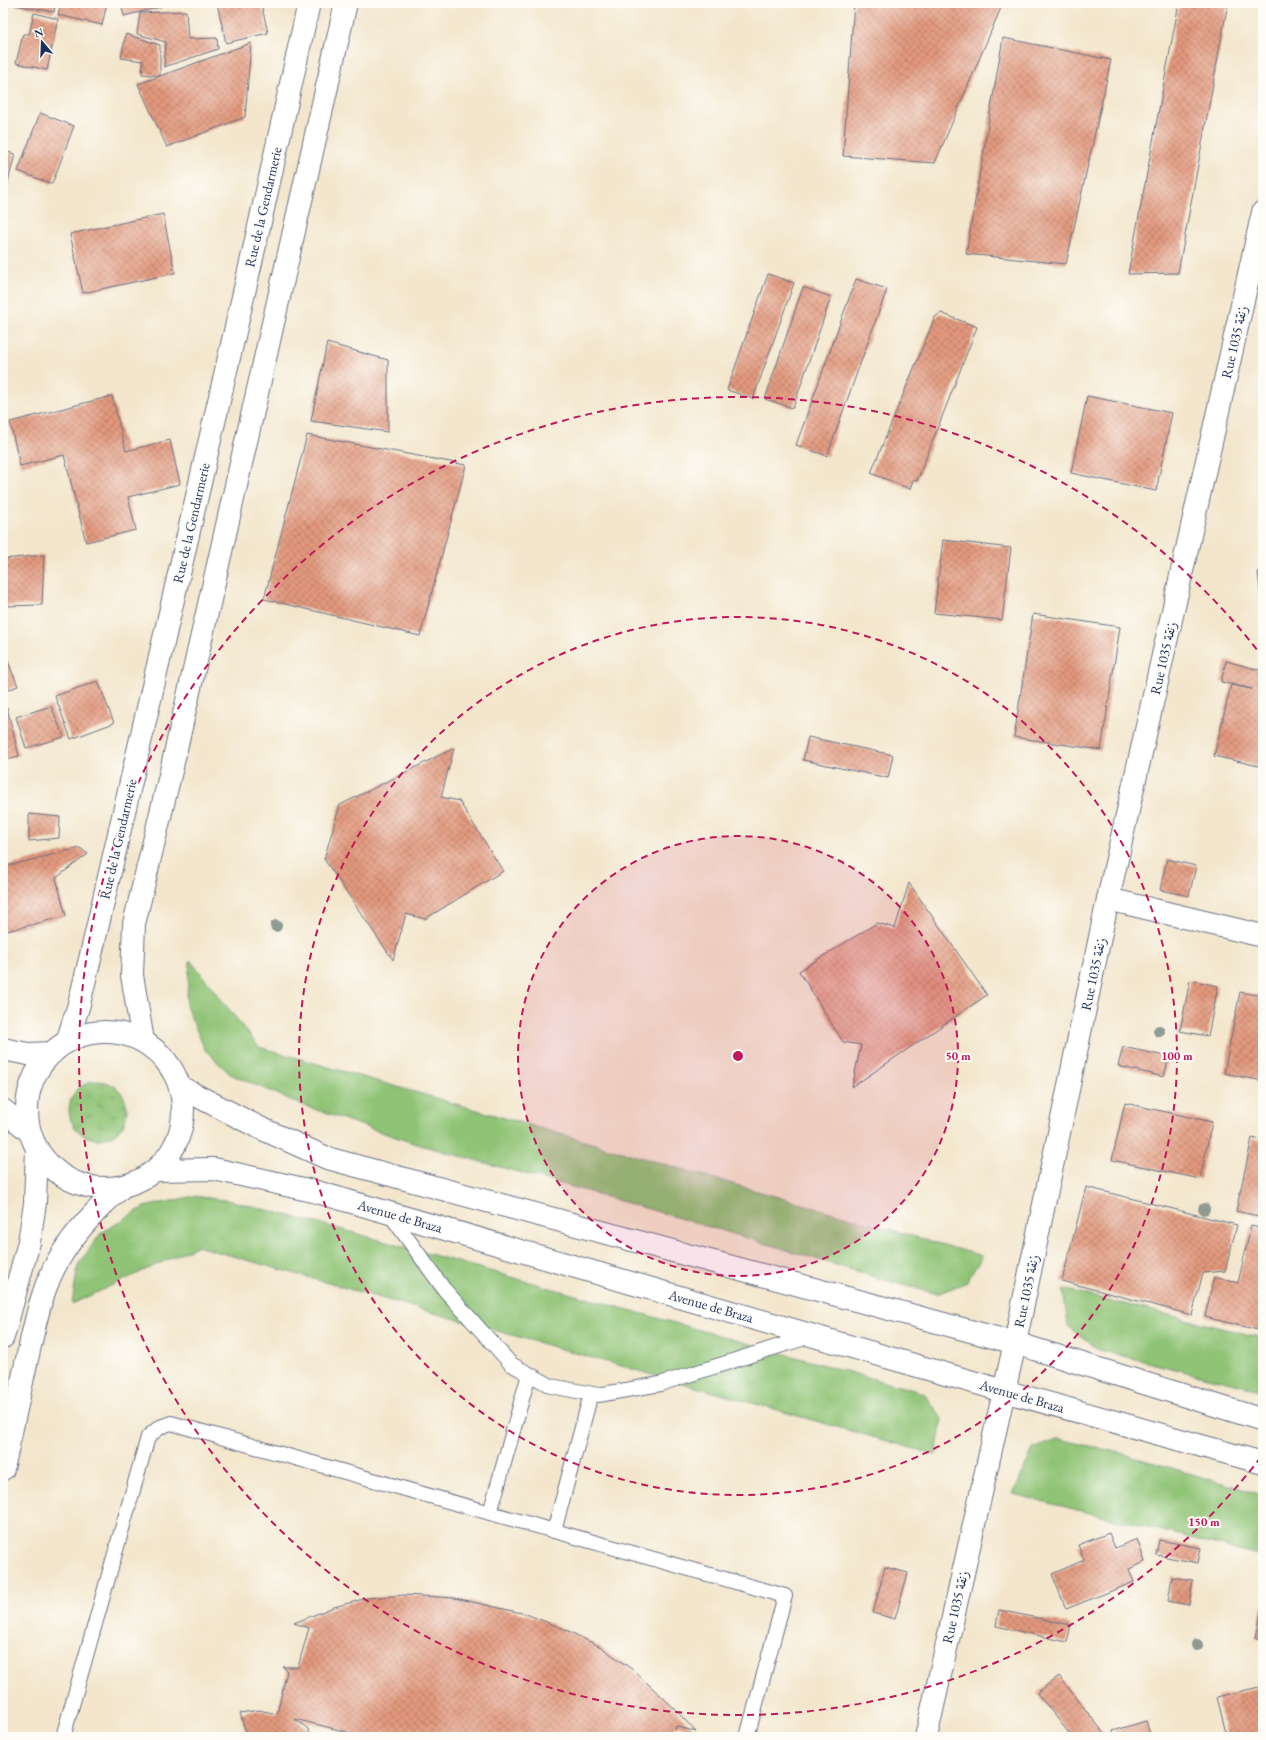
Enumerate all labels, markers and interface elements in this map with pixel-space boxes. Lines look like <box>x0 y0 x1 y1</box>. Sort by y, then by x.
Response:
north arrow <box>22 22 62 62</box>
text: N <box>32 24 45 41</box>
street label: Rue de la Gendarmerie <box>240 145 286 269</box>
street label: Rue 1035 زنقة <box>1217 304 1251 380</box>
street label: Rue de la Gendarmerie <box>168 461 214 585</box>
street label: Rue 1035 زنقة <box>1146 620 1180 696</box>
street label: Rue de la Gendarmerie <box>95 777 141 901</box>
street label: Rue 1035 زنقة <box>1076 936 1110 1012</box>
text: 50 m <box>945 1048 971 1064</box>
text: 100 m <box>1161 1048 1193 1064</box>
centre of rings <box>731 1049 745 1063</box>
street label: Avenue de Braza <box>355 1195 445 1237</box>
street label: Rue 1035 زنقة <box>1009 1253 1043 1329</box>
street label: Avenue de Braza <box>666 1285 756 1327</box>
street label: Avenue de Braza <box>977 1375 1067 1417</box>
text: 150 m <box>1188 1514 1220 1530</box>
street label: Rue 1035 زنقة <box>938 1569 972 1645</box>

